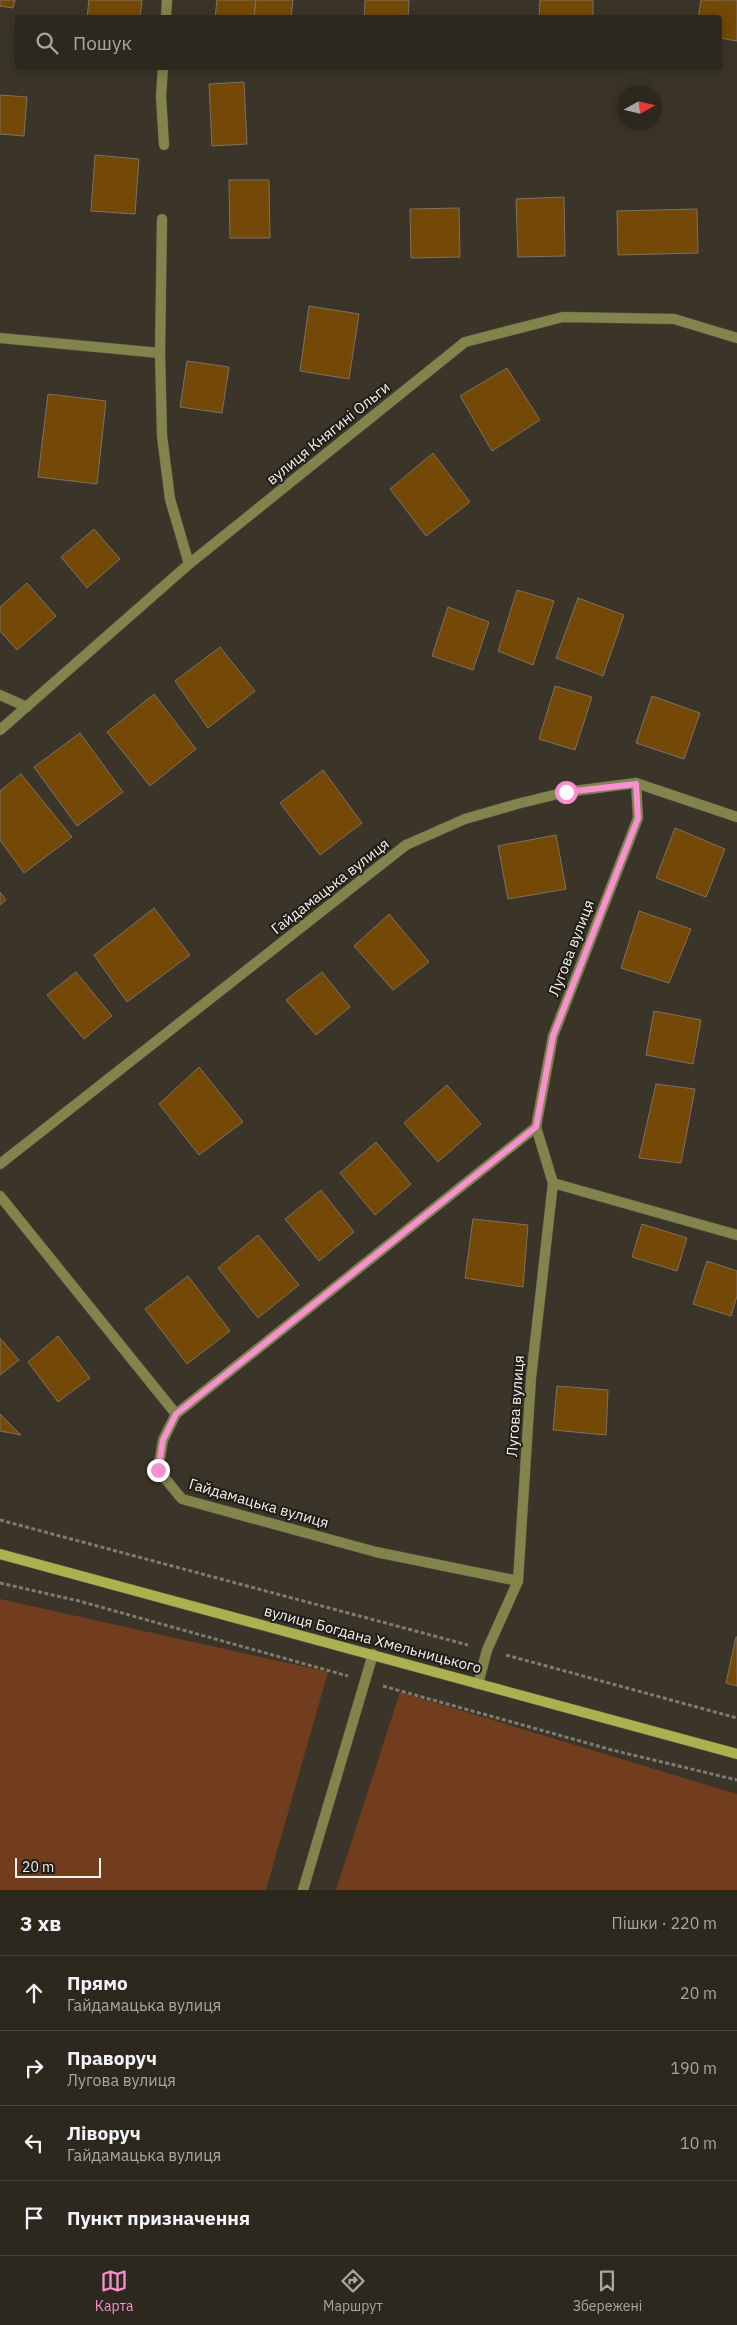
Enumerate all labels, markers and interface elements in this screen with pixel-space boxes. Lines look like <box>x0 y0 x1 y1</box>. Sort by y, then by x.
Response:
search box <box>15 15 722 70</box>
icon: search <box>33 29 61 57</box>
text: Пошук <box>73 31 132 55</box>
north arrow <box>617 85 662 130</box>
street label: вулиця Княгині Ольги <box>262 377 394 489</box>
route start <box>555 781 578 804</box>
street label: Гайдамацька вулиця <box>267 834 393 938</box>
street label: Лугова вулиця <box>544 897 598 999</box>
street label: Лугова вулиця <box>502 1354 528 1458</box>
route end <box>147 1459 170 1482</box>
street label: Гайдамацька вулиця <box>187 1474 331 1532</box>
street label: вулиця Богдана Хмельницького <box>262 1601 484 1677</box>
scale bar <box>15 1855 101 1878</box>
text: 20 m <box>22 1858 54 1876</box>
text: 3 хв <box>20 1909 61 1937</box>
text: Пішки · 220 m <box>612 1913 717 1933</box>
text: Прямо <box>67 1971 128 1995</box>
icon: ahead <box>20 1979 48 2007</box>
text: 20 m <box>680 1983 717 2003</box>
text: Гайдамацька вулиця <box>67 1995 221 2015</box>
text: Праворуч <box>67 2046 157 2070</box>
icon: right <box>20 2054 48 2082</box>
text: 190 m <box>670 2058 717 2078</box>
text: Лугова вулиця <box>67 2070 176 2090</box>
text: Ліворуч <box>67 2121 141 2145</box>
icon: left <box>20 2129 48 2157</box>
text: 10 m <box>680 2133 717 2153</box>
text: Гайдамацька вулиця <box>67 2145 221 2165</box>
icon: arrive <box>20 2204 48 2232</box>
text: Пункт призначення <box>67 2206 250 2230</box>
tab: Карта <box>95 2267 133 2315</box>
tab: Маршрут <box>323 2267 383 2315</box>
tab: Збережені <box>573 2267 642 2315</box>

